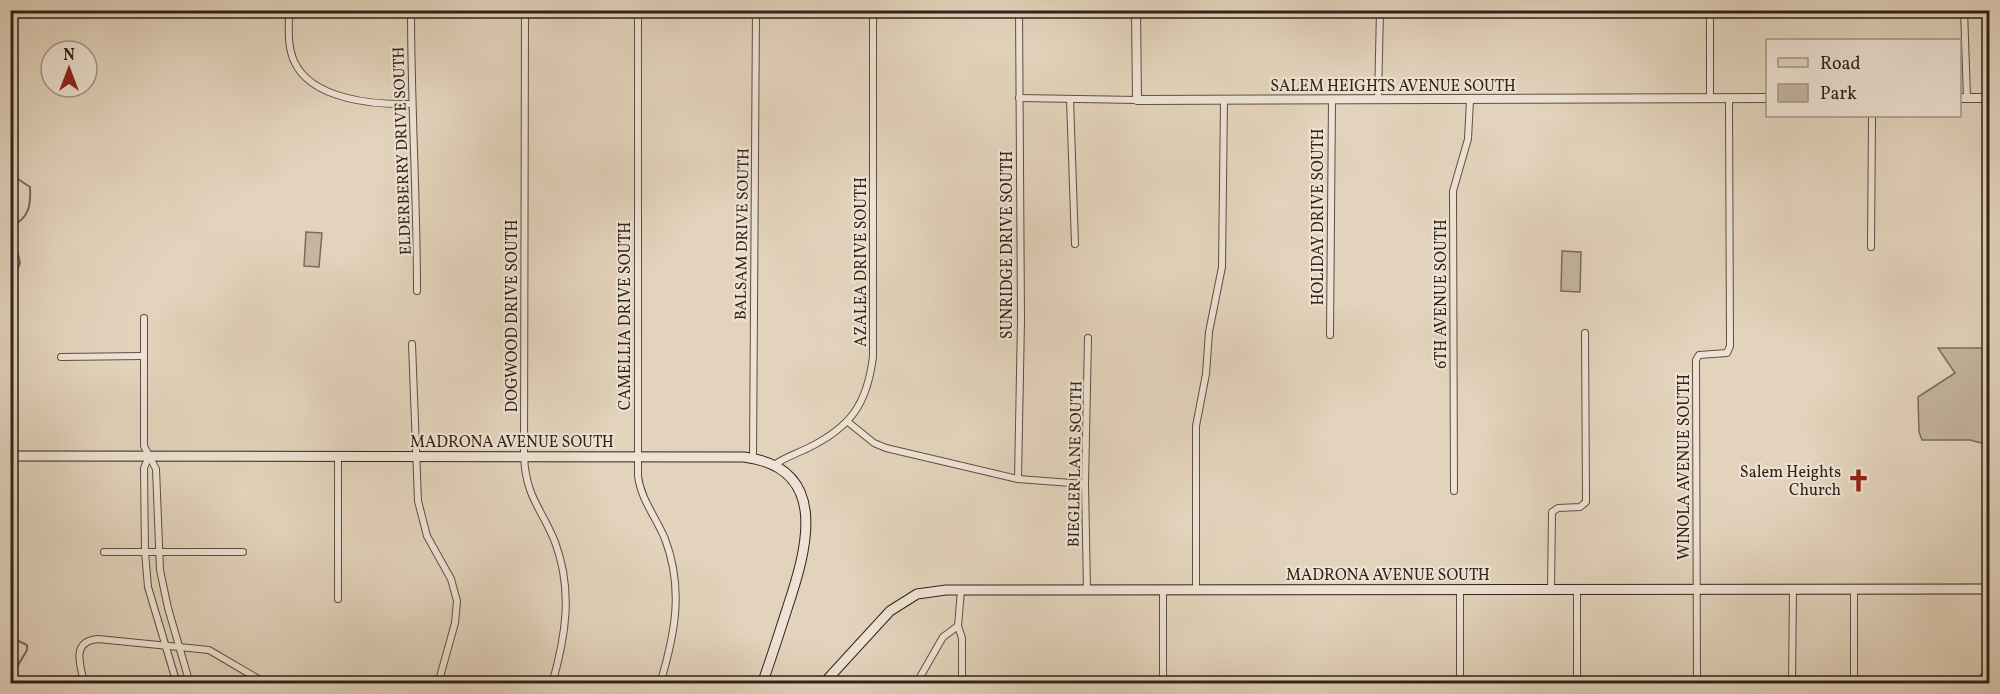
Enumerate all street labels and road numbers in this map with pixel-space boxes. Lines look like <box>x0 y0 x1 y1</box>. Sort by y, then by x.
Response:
street label: ELDERBERRY DRIVE SOUTH <box>388 46 418 256</box>
street label: SALEM HEIGHTS AVENUE SOUTH <box>1270 76 1516 98</box>
street label: HOLIDAY DRIVE SOUTH <box>1308 129 1330 305</box>
street label: BALSAM DRIVE SOUTH <box>730 148 756 320</box>
street label: SUNRIDGE DRIVE SOUTH <box>997 151 1019 339</box>
street label: AZALEA DRIVE SOUTH <box>851 177 873 347</box>
street label: 6TH AVENUE SOUTH <box>1431 219 1453 369</box>
street label: DOGWOOD DRIVE SOUTH <box>502 220 524 413</box>
street label: CAMELLIA DRIVE SOUTH <box>615 222 637 410</box>
street label: WINOLA AVENUE SOUTH <box>1674 374 1696 560</box>
street label: BIEGLER LANE SOUTH <box>1064 380 1088 548</box>
street label: MADRONA AVENUE SOUTH <box>410 432 614 454</box>
street label: MADRONA AVENUE SOUTH <box>1286 565 1490 587</box>

